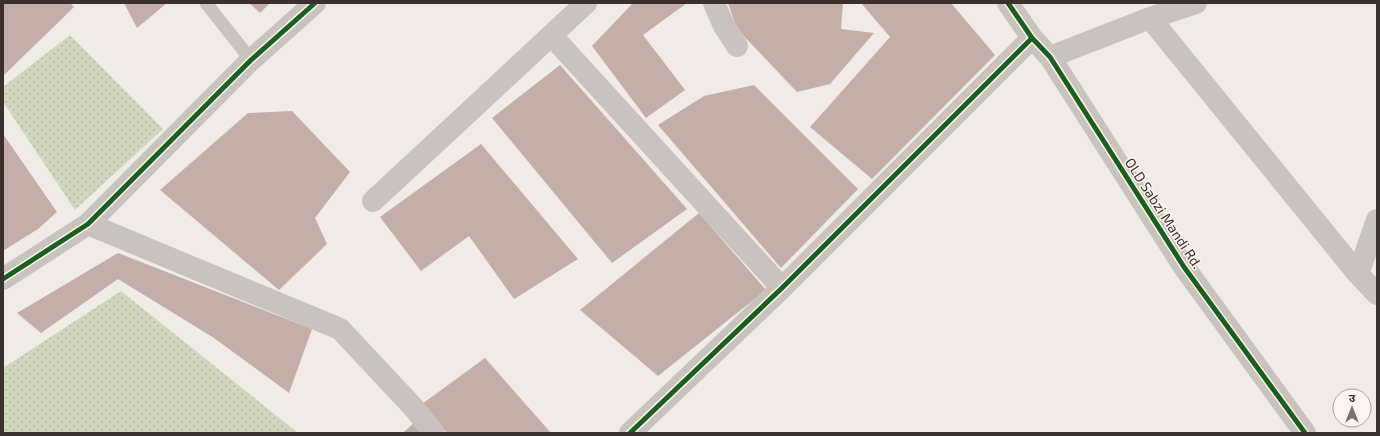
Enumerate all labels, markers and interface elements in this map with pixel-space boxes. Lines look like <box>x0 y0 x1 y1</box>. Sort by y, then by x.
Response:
street label: OLD Sabzi Mandi Rd. <box>1122 154 1206 272</box>
north arrow <box>1332 388 1372 428</box>
text: उ <box>1349 391 1356 404</box>

